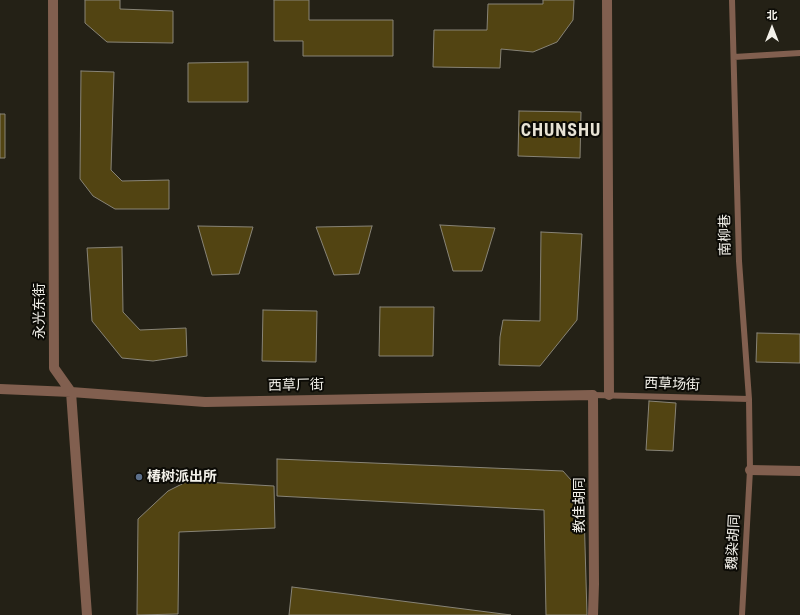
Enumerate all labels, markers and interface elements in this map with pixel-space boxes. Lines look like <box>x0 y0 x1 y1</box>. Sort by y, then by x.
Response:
north arrow <box>752 8 792 48</box>
text: 北 <box>767 9 778 22</box>
district label: CHUNSHU <box>521 120 601 142</box>
street label: 南柳巷 <box>717 214 735 256</box>
street label: 永光东街 <box>32 283 48 339</box>
street label: 西草场街 <box>644 376 700 394</box>
street label: 西草厂街 <box>268 377 324 395</box>
place label: 椿树派出所 <box>147 469 217 485</box>
marker: 椿树派出所 <box>134 472 144 482</box>
street label: 教佳胡同 <box>572 477 588 533</box>
street label: 魏染胡同 <box>724 514 744 570</box>

